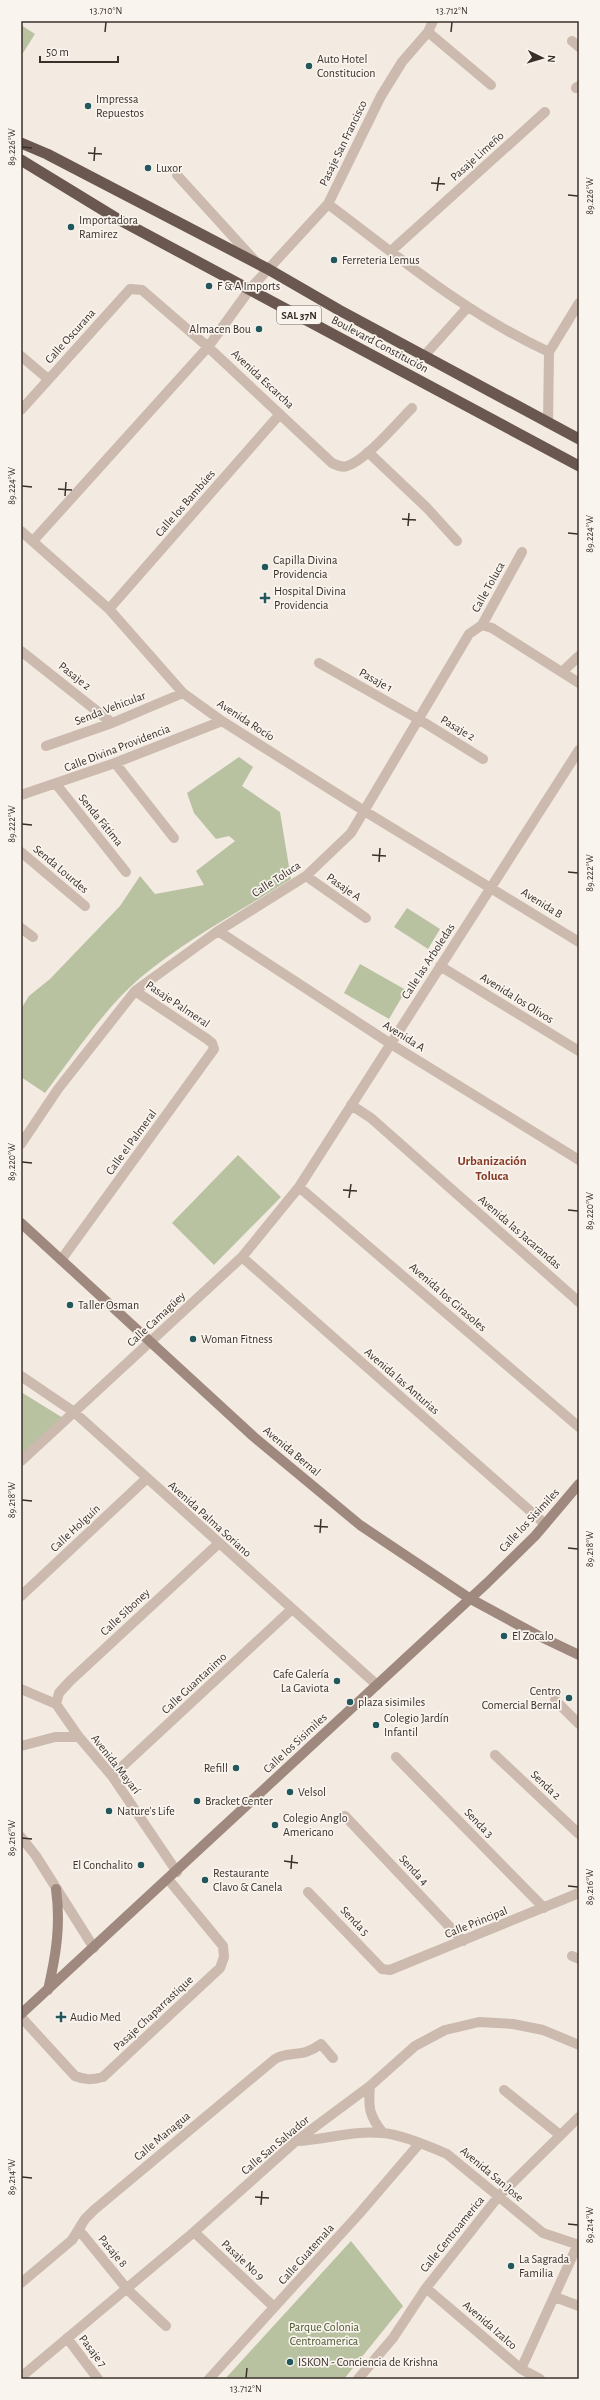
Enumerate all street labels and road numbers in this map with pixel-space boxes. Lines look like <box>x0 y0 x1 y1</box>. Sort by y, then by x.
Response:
street label: Pasaje San Francisco <box>317 98 370 188</box>
street label: Pasaje Limeño <box>448 129 507 184</box>
street label: Calle Oscurana <box>43 306 98 366</box>
road number: SAL 37N <box>277 306 321 324</box>
street label: Boulevard Constitución <box>330 313 430 375</box>
street label: Avenida Escarcha <box>230 347 297 411</box>
street label: Calle los Bambúes <box>153 467 217 539</box>
street label: Calle Toluca <box>469 560 507 614</box>
street label: Pasaje 2 <box>56 660 94 693</box>
street label: Pasaje 1 <box>357 666 395 695</box>
street label: Senda Vehicular <box>73 689 147 727</box>
street label: Avenida Rocío <box>215 697 277 743</box>
street label: Pasaje 2 <box>438 713 478 744</box>
street label: Calle Divina Providencia <box>62 722 172 774</box>
street label: Senda Fátima <box>76 792 126 849</box>
street label: Senda Lourdes <box>31 843 91 895</box>
street label: Calle Toluca <box>250 859 303 899</box>
street label: Pasaje A <box>324 871 363 904</box>
street label: Avenida B <box>519 886 565 920</box>
street label: Calle las Arboledas <box>399 921 457 1001</box>
street label: Avenida los Olivos <box>478 971 556 1025</box>
street label: Pasaje Palmeral <box>143 978 212 1030</box>
street label: Avenida A <box>381 1018 427 1054</box>
street label: Calle el Palmeral <box>103 1107 159 1177</box>
street label: Avenida las Jacarandas <box>476 1193 564 1271</box>
street label: Avenida los Girasoles <box>407 1260 489 1334</box>
street label: Calle Camagüey <box>125 1289 188 1350</box>
street label: Avenida las Anturias <box>362 1345 442 1417</box>
street label: Avenida Bernal <box>261 1424 323 1478</box>
street label: Avenida Palma Soriano <box>166 1479 254 1559</box>
street label: Calle los Sisimiles <box>497 1486 561 1554</box>
street label: Calle Holguín <box>48 1502 102 1554</box>
street label: Calle Siboney <box>98 1586 153 1638</box>
street label: Calle Guantanimo <box>159 1650 229 1716</box>
street label: Calle los Sisimiles <box>261 1711 329 1775</box>
street label: Avenida Mayarí <box>88 1732 143 1797</box>
street label: Senda 2 <box>529 1768 564 1802</box>
street label: Senda 3 <box>462 1806 496 1840</box>
street label: Senda 4 <box>397 1852 431 1888</box>
street label: Senda 5 <box>338 1904 372 1938</box>
street label: Calle Principal <box>443 1904 509 1940</box>
street label: Pasaje Chaparrastique <box>111 1973 196 2054</box>
street label: Calle Managua <box>132 2109 193 2163</box>
street label: Calle San Salvador <box>239 2113 311 2177</box>
street label: Avenida San Jose <box>458 2144 526 2204</box>
street label: Calle Centroamerica <box>418 2193 486 2274</box>
street label: Calle Guatemala <box>276 2221 336 2287</box>
street label: Pasaje 8 <box>95 2233 130 2270</box>
street label: Pasaje No 9 <box>219 2237 267 2284</box>
street label: Avenida Izalco <box>461 2298 519 2352</box>
street label: Pasaje 7 <box>76 2333 109 2370</box>

